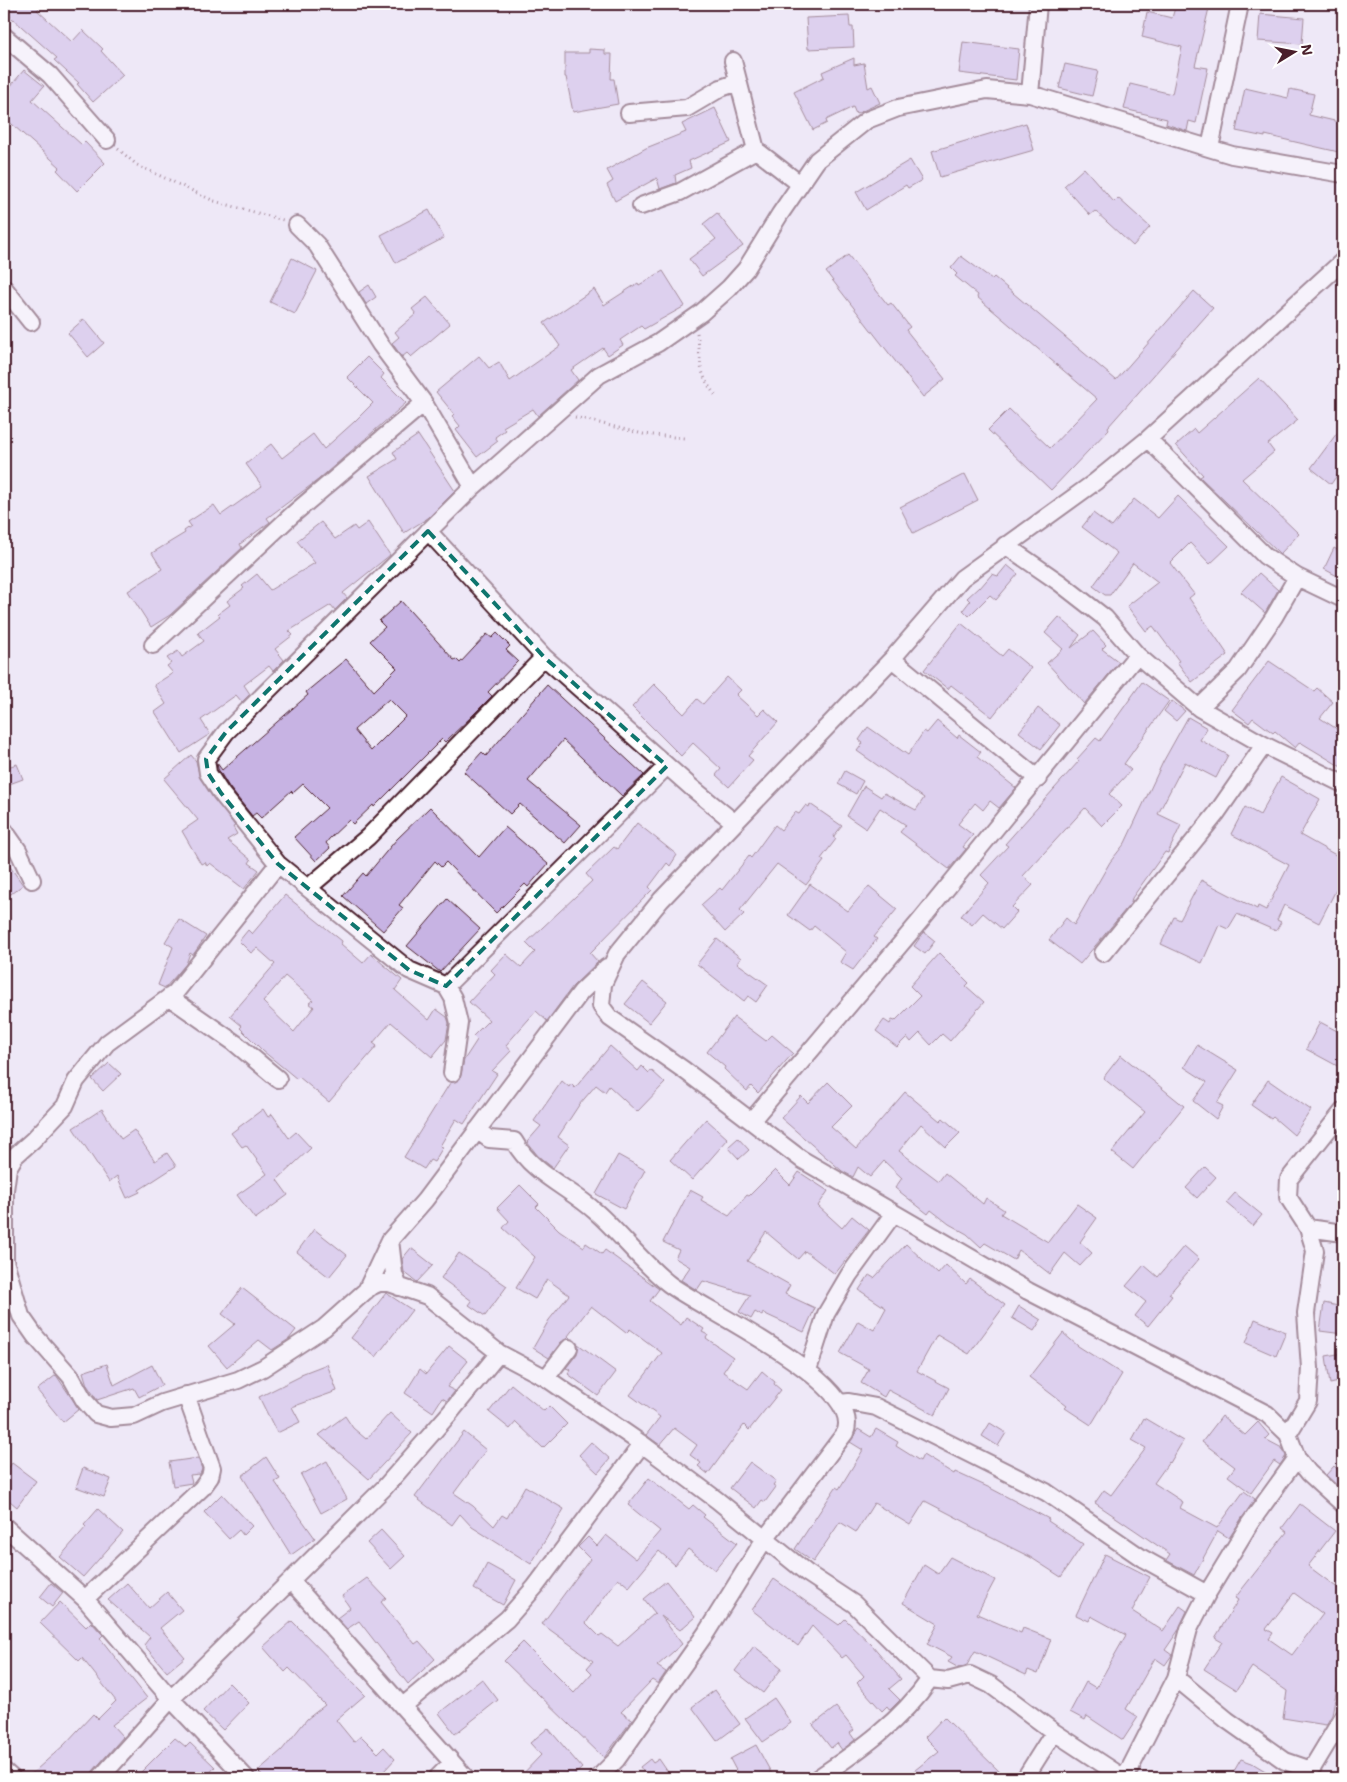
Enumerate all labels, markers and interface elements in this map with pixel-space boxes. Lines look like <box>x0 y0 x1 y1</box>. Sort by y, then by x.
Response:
north arrow <box>1270 28 1320 78</box>
text: N <box>1297 43 1317 57</box>

